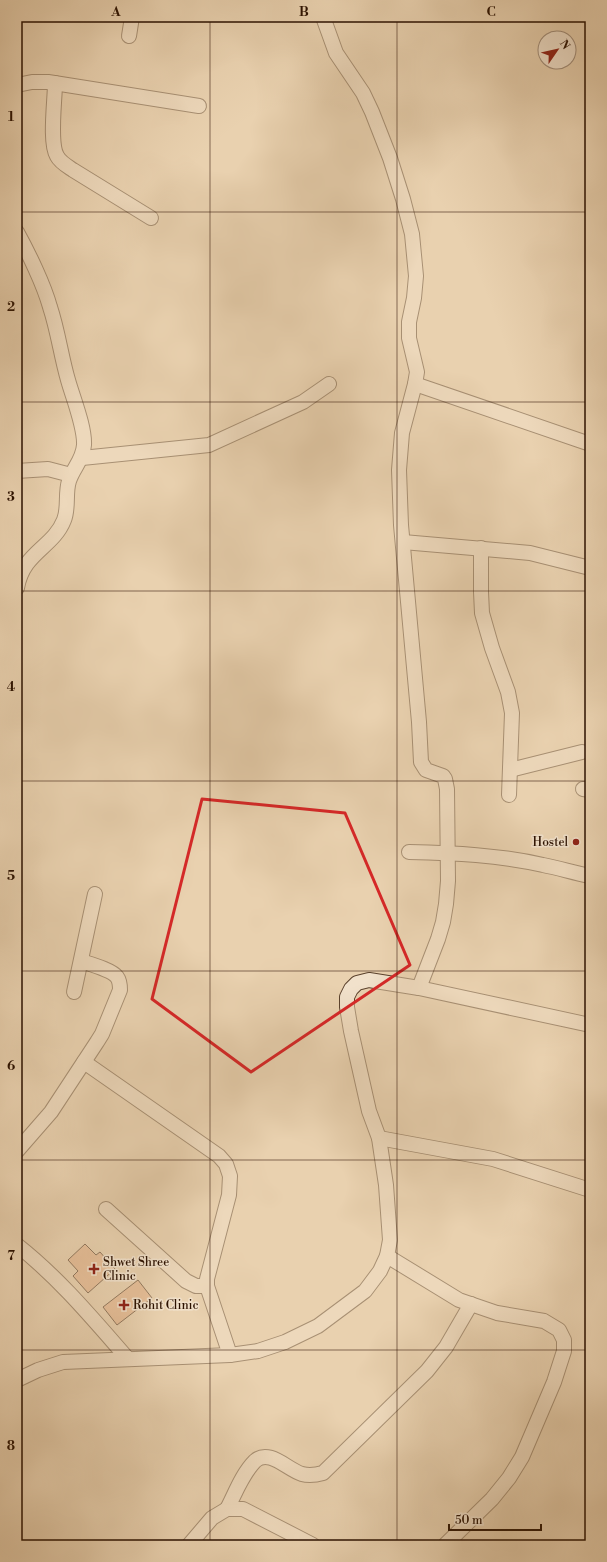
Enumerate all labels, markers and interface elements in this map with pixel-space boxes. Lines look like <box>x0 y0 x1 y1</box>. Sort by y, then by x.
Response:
text: A <box>110 4 121 20</box>
text: B <box>299 4 309 20</box>
text: C <box>486 4 496 20</box>
north arrow <box>537 30 577 70</box>
text: N <box>556 37 573 53</box>
text: 1 <box>8 109 15 125</box>
text: 2 <box>7 299 15 315</box>
text: 3 <box>7 489 15 505</box>
text: 4 <box>7 679 16 695</box>
place label: Hostel <box>533 835 568 850</box>
marker: Hostel <box>571 837 581 847</box>
text: 5 <box>7 868 15 884</box>
text: 6 <box>7 1058 15 1074</box>
text: 7 <box>7 1248 15 1264</box>
place label: Shwet Shree Clinic <box>103 1255 169 1284</box>
marker: Shwet Shree Clinic <box>88 1263 100 1275</box>
place label: Rohit Clinic <box>133 1298 199 1313</box>
marker: Rohit Clinic <box>118 1299 130 1311</box>
text: 8 <box>7 1438 15 1454</box>
scale bar <box>449 1506 541 1532</box>
text: 50 m <box>455 1513 483 1528</box>

